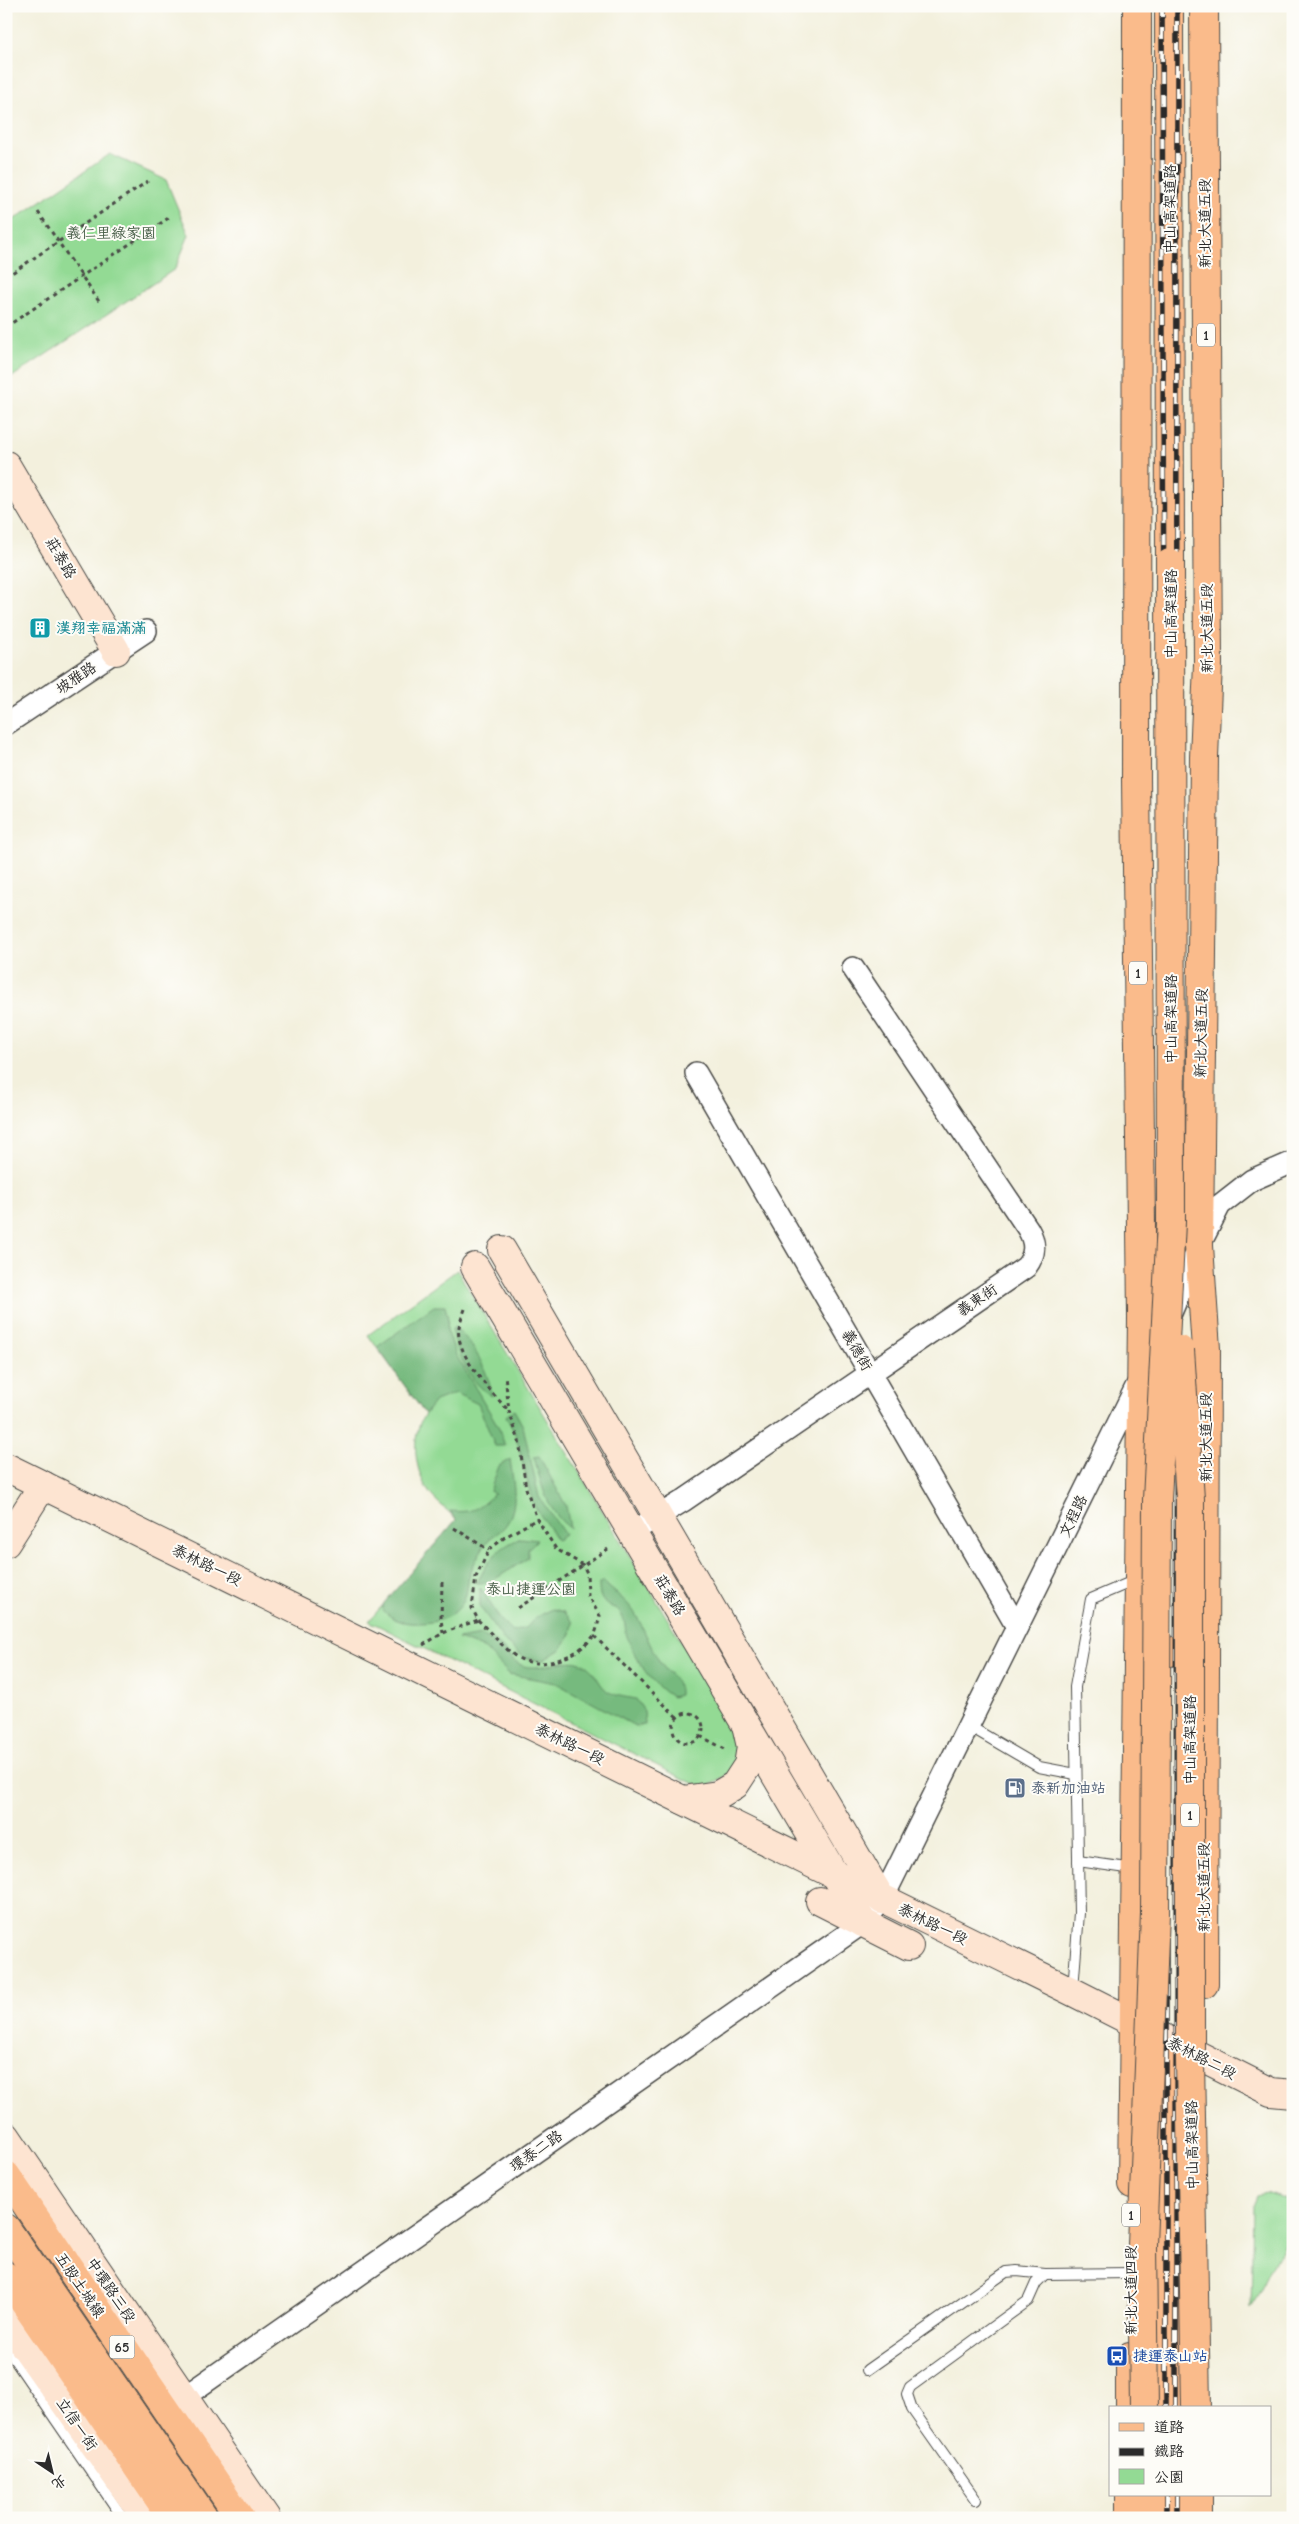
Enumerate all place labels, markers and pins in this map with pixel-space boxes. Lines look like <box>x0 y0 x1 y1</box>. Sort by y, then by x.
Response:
building icon: 漢翔幸福滿滿 <box>28 616 52 640</box>
place label: 漢翔幸福滿滿 <box>56 619 146 637</box>
fuel station icon: 泰新加油站 <box>1003 1776 1027 1800</box>
place label: 泰新加油站 <box>1031 1779 1106 1797</box>
bus stop icon: 捷運泰山站 <box>1105 2344 1129 2368</box>
place label: 捷運泰山站 <box>1133 2347 1208 2365</box>

